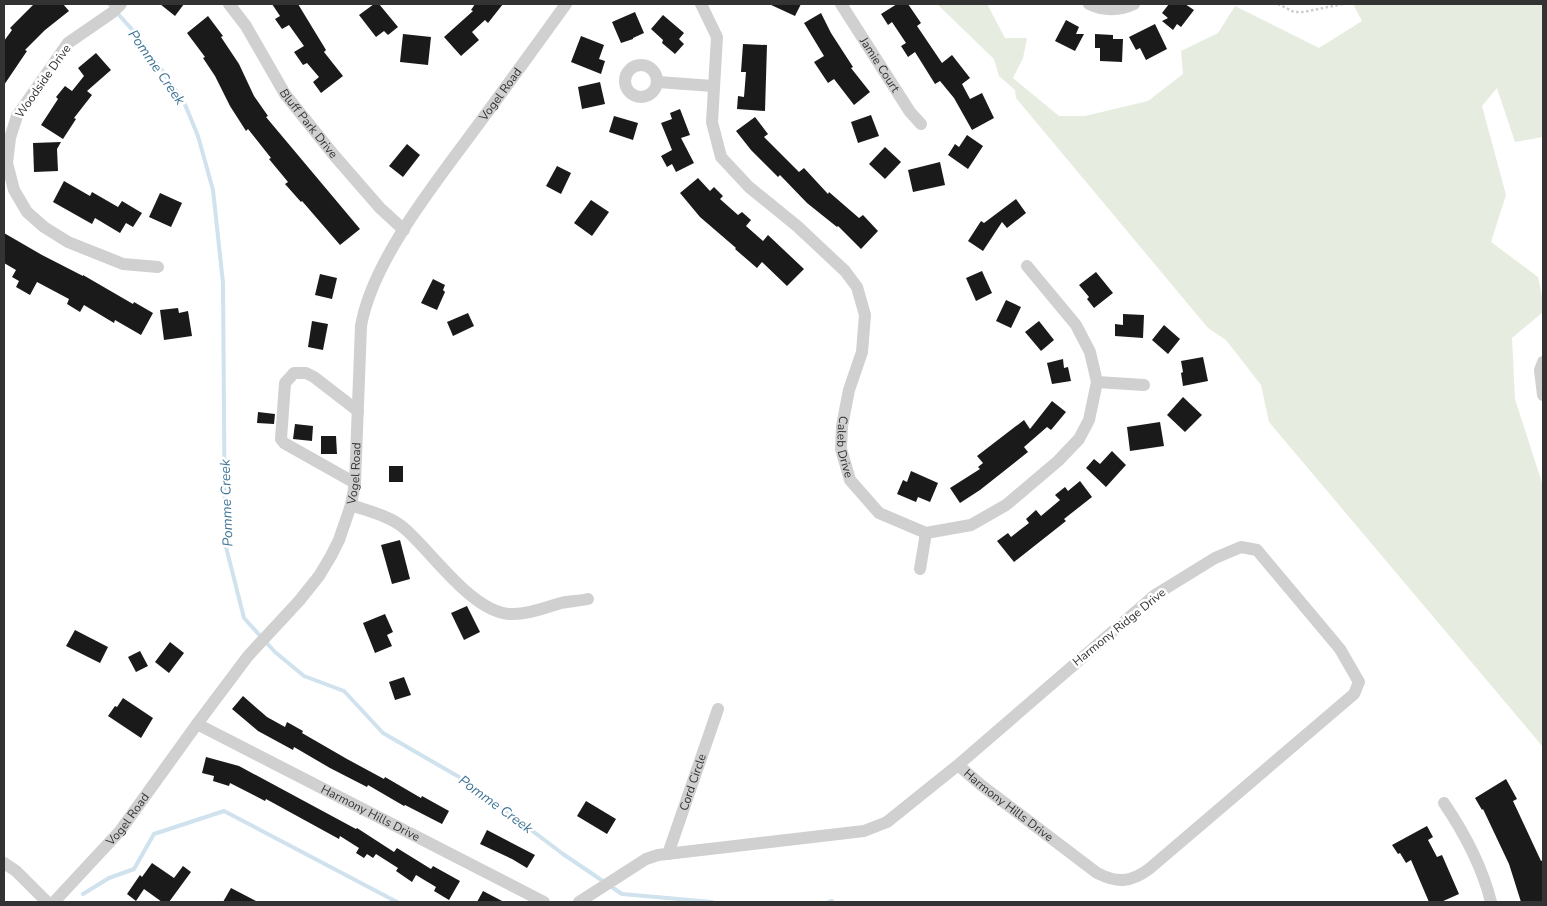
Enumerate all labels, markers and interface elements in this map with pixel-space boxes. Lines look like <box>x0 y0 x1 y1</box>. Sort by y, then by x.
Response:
water label: Pomme Creek <box>124 26 190 109</box>
street label: Jamie Court <box>856 33 904 96</box>
street label: Woodside Drive <box>12 41 74 121</box>
street label: Vogel Road <box>475 64 525 125</box>
street label: Bluff Park Drive <box>276 86 341 162</box>
street label: Caleb Drive <box>833 415 857 480</box>
street label: Vogel Road <box>343 442 365 507</box>
water label: Pomme Creek <box>215 458 238 547</box>
street label: Harmony Ridge Drive <box>1069 584 1169 670</box>
street label: Cord Circle <box>676 752 710 813</box>
street label: Harmony Hills Drive <box>960 766 1057 845</box>
water label: Pomme Creek <box>455 771 538 838</box>
street label: Harmony Hills Drive <box>318 781 423 845</box>
street label: Vogel Road <box>102 790 153 850</box>

